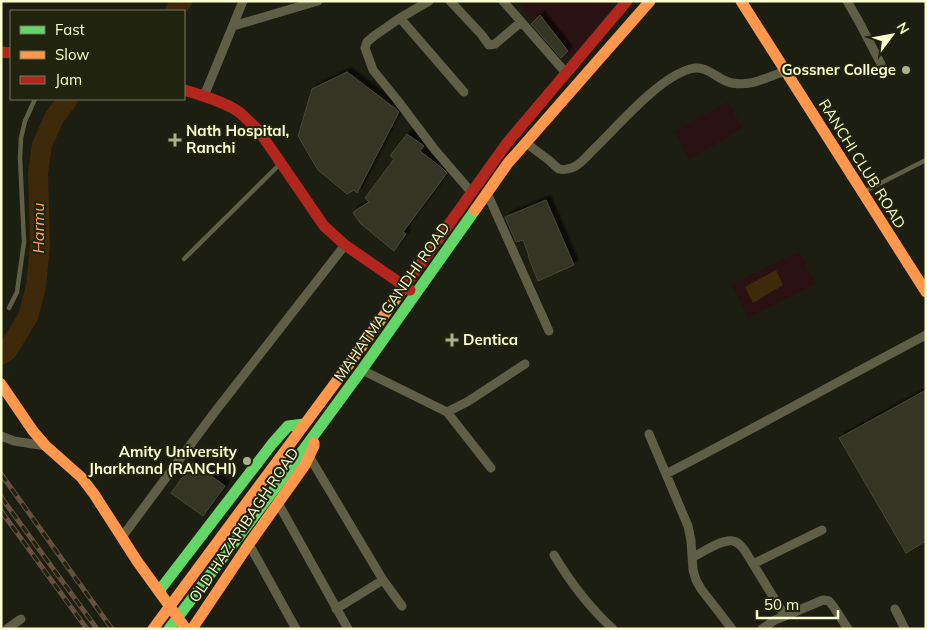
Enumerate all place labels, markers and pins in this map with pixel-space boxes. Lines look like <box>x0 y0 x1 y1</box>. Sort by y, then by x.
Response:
place label: Gossner College <box>781 60 896 79</box>
marker: Gossner College <box>900 64 912 76</box>
place label: Nath Hospital, Ranchi <box>186 121 289 157</box>
marker: Nath Hospital, Ranchi <box>168 133 182 147</box>
place label: Dentica <box>463 330 518 349</box>
marker: Dentica <box>445 333 459 347</box>
place label: Amity University Jharkhand (RANCHI) <box>89 442 238 478</box>
marker: Amity University Jharkhand (RANCHI) <box>241 455 253 467</box>

